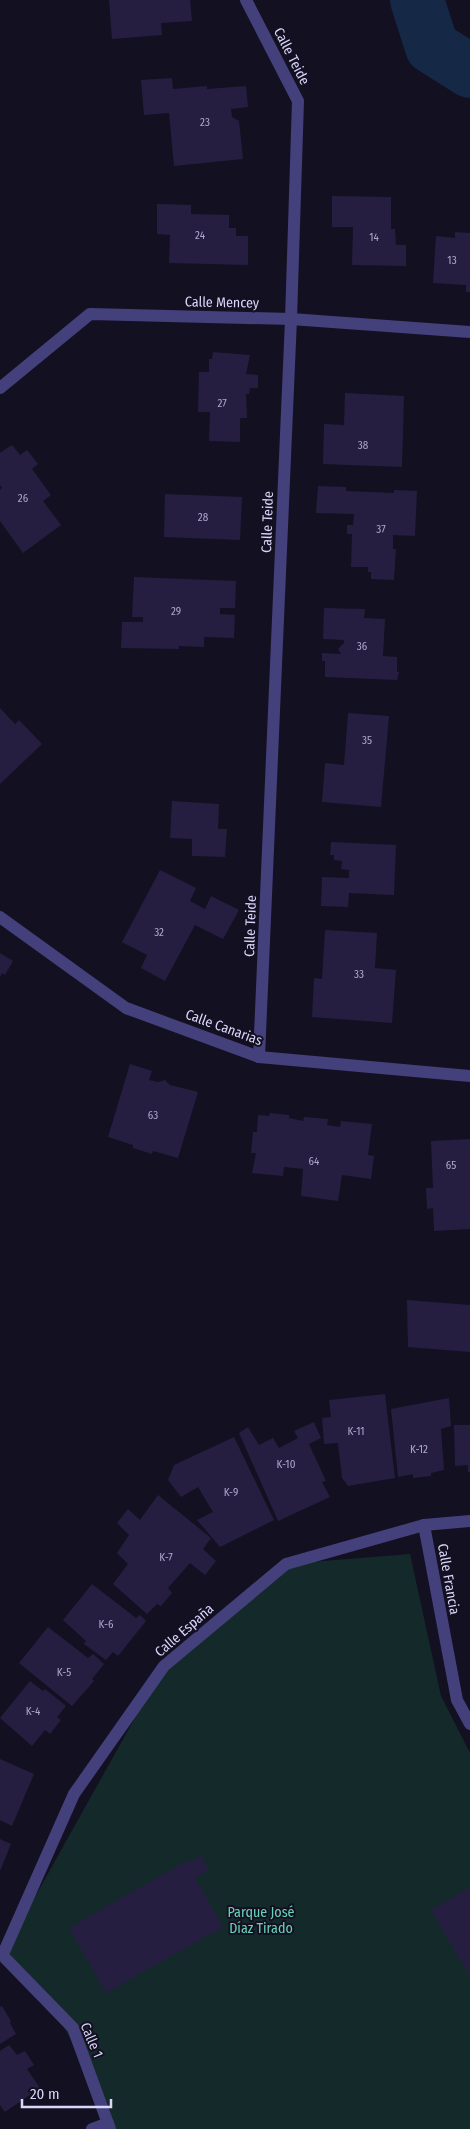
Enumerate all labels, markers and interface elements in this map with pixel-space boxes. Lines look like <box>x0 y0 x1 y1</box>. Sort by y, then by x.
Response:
street label: Calle Teide <box>270 25 313 88</box>
house number: 23 <box>200 116 210 129</box>
house number: 24 <box>195 229 206 242</box>
house number: 14 <box>369 231 379 244</box>
house number: 13 <box>447 254 457 267</box>
street label: Calle Mencey <box>185 293 260 312</box>
house number: 27 <box>217 397 227 410</box>
house number: 38 <box>358 439 369 452</box>
street label: Calle Teide <box>258 491 277 553</box>
house number: 26 <box>18 492 29 505</box>
house number: 28 <box>198 511 209 524</box>
house number: 37 <box>376 523 386 536</box>
house number: 29 <box>171 605 181 618</box>
house number: 36 <box>357 640 368 653</box>
house number: 35 <box>362 734 372 747</box>
street label: Calle Teide <box>241 895 260 957</box>
house number: 32 <box>154 926 164 939</box>
house number: 33 <box>354 968 364 981</box>
street label: Calle Canarias <box>183 1006 265 1049</box>
house number: 63 <box>148 1109 158 1122</box>
house number: 64 <box>309 1155 320 1168</box>
house number: 65 <box>446 1159 456 1172</box>
house number: K-11 <box>347 1425 365 1438</box>
house number: K-12 <box>410 1443 428 1456</box>
house number: K-10 <box>277 1458 296 1471</box>
house number: K-9 <box>224 1486 238 1499</box>
street label: Calle Francia <box>434 1542 463 1616</box>
house number: K-7 <box>159 1551 173 1564</box>
street label: Calle España <box>152 1600 217 1660</box>
house number: K-6 <box>99 1618 114 1631</box>
house number: K-5 <box>57 1666 71 1679</box>
house number: K-4 <box>26 1705 41 1718</box>
park label: Parque José Díaz Tirado <box>227 1904 295 1937</box>
street label: Calle 1 <box>77 2020 107 2060</box>
scale bar <box>22 2076 111 2108</box>
text: 20 m <box>30 2085 60 2103</box>

